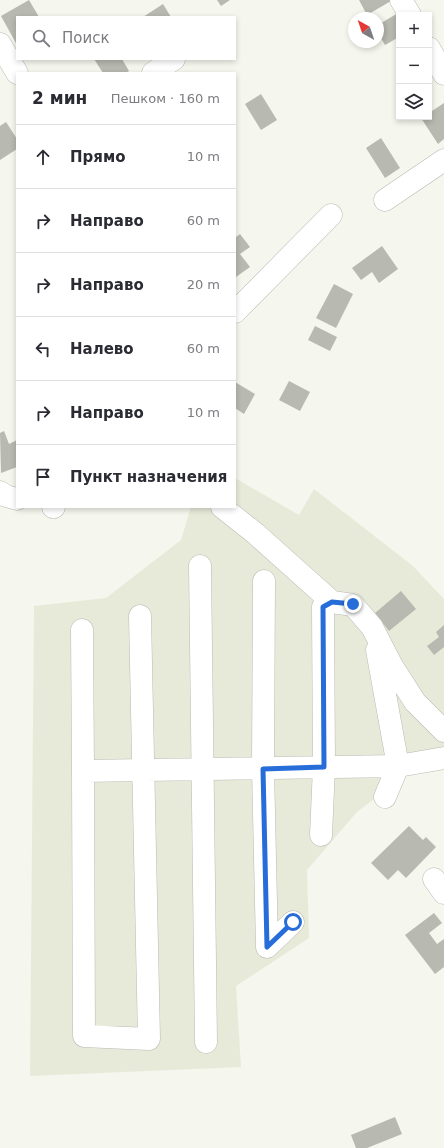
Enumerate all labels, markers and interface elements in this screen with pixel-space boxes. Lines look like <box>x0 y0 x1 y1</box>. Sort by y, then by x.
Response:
north arrow <box>348 12 384 48</box>
map controls <box>396 12 432 120</box>
button: + <box>396 12 432 48</box>
search box <box>16 16 236 60</box>
icon: search <box>30 27 52 49</box>
text: Поиск <box>62 29 110 47</box>
button: − <box>396 48 432 84</box>
button: layers <box>396 84 432 120</box>
text: 2 мин <box>32 88 87 108</box>
text: Пешком · 160 m <box>111 91 220 106</box>
icon: ahead <box>32 146 54 168</box>
text: Прямо <box>70 148 126 166</box>
text: 10 m <box>187 149 220 164</box>
icon: right <box>32 210 54 232</box>
text: Направо <box>70 212 144 230</box>
text: 60 m <box>187 213 220 228</box>
icon: right <box>32 274 54 296</box>
text: Направо <box>70 276 144 294</box>
text: 20 m <box>187 277 220 292</box>
icon: left <box>32 338 54 360</box>
text: Налево <box>70 340 134 358</box>
text: 60 m <box>187 341 220 356</box>
icon: right <box>32 402 54 424</box>
text: Направо <box>70 404 144 422</box>
text: 10 m <box>187 405 220 420</box>
icon: arrive <box>32 466 54 488</box>
text: Пункт назначения <box>70 468 227 486</box>
route end <box>344 595 362 613</box>
route start <box>284 913 302 931</box>

